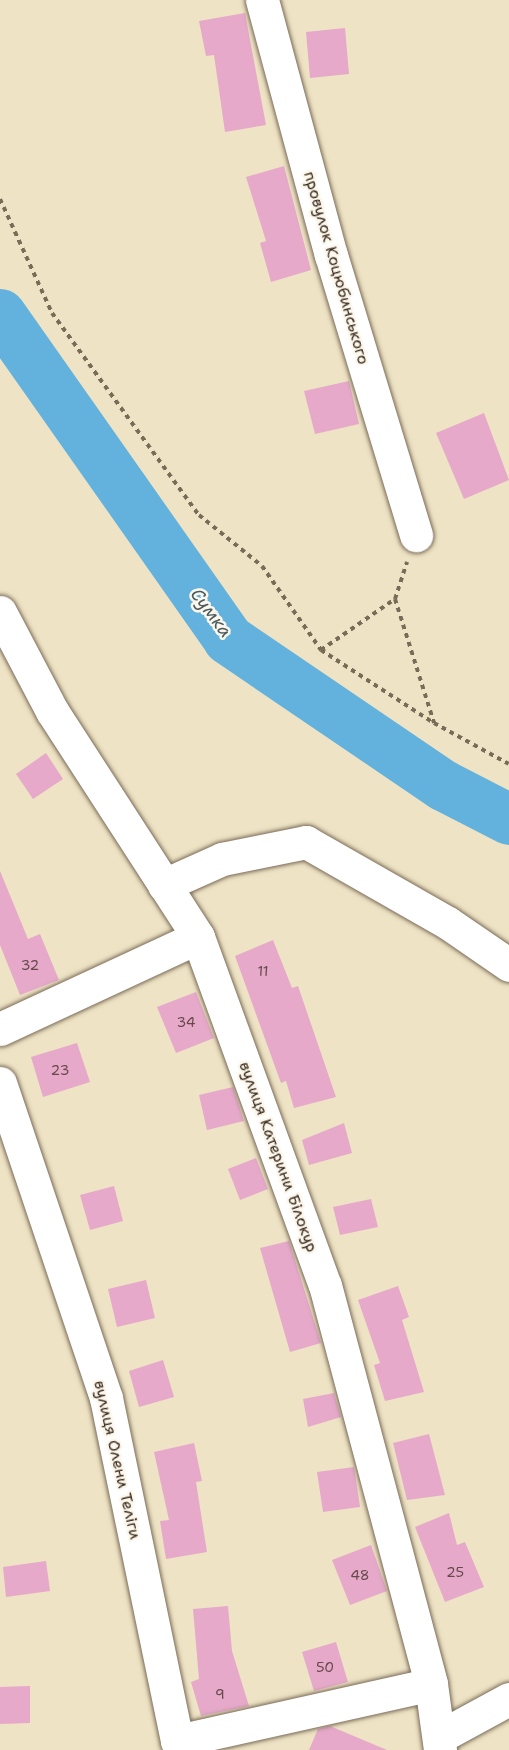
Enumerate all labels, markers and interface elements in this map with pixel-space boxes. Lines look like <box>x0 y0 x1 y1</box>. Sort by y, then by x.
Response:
street label: провулок Коцюбинського <box>299 169 373 367</box>
water label: Сумка <box>186 584 236 642</box>
house number: 32 <box>21 957 39 973</box>
house number: 11 <box>257 963 269 979</box>
house number: 34 <box>176 1014 196 1030</box>
street label: вулиця Катерини Білокур <box>235 1059 321 1255</box>
house number: 23 <box>51 1062 69 1078</box>
street label: вулиця Олени Теліги <box>89 1379 145 1541</box>
house number: 25 <box>446 1564 464 1580</box>
house number: 48 <box>350 1567 370 1583</box>
house number: 50 <box>316 1659 334 1675</box>
house number: 9 <box>215 1686 225 1702</box>

